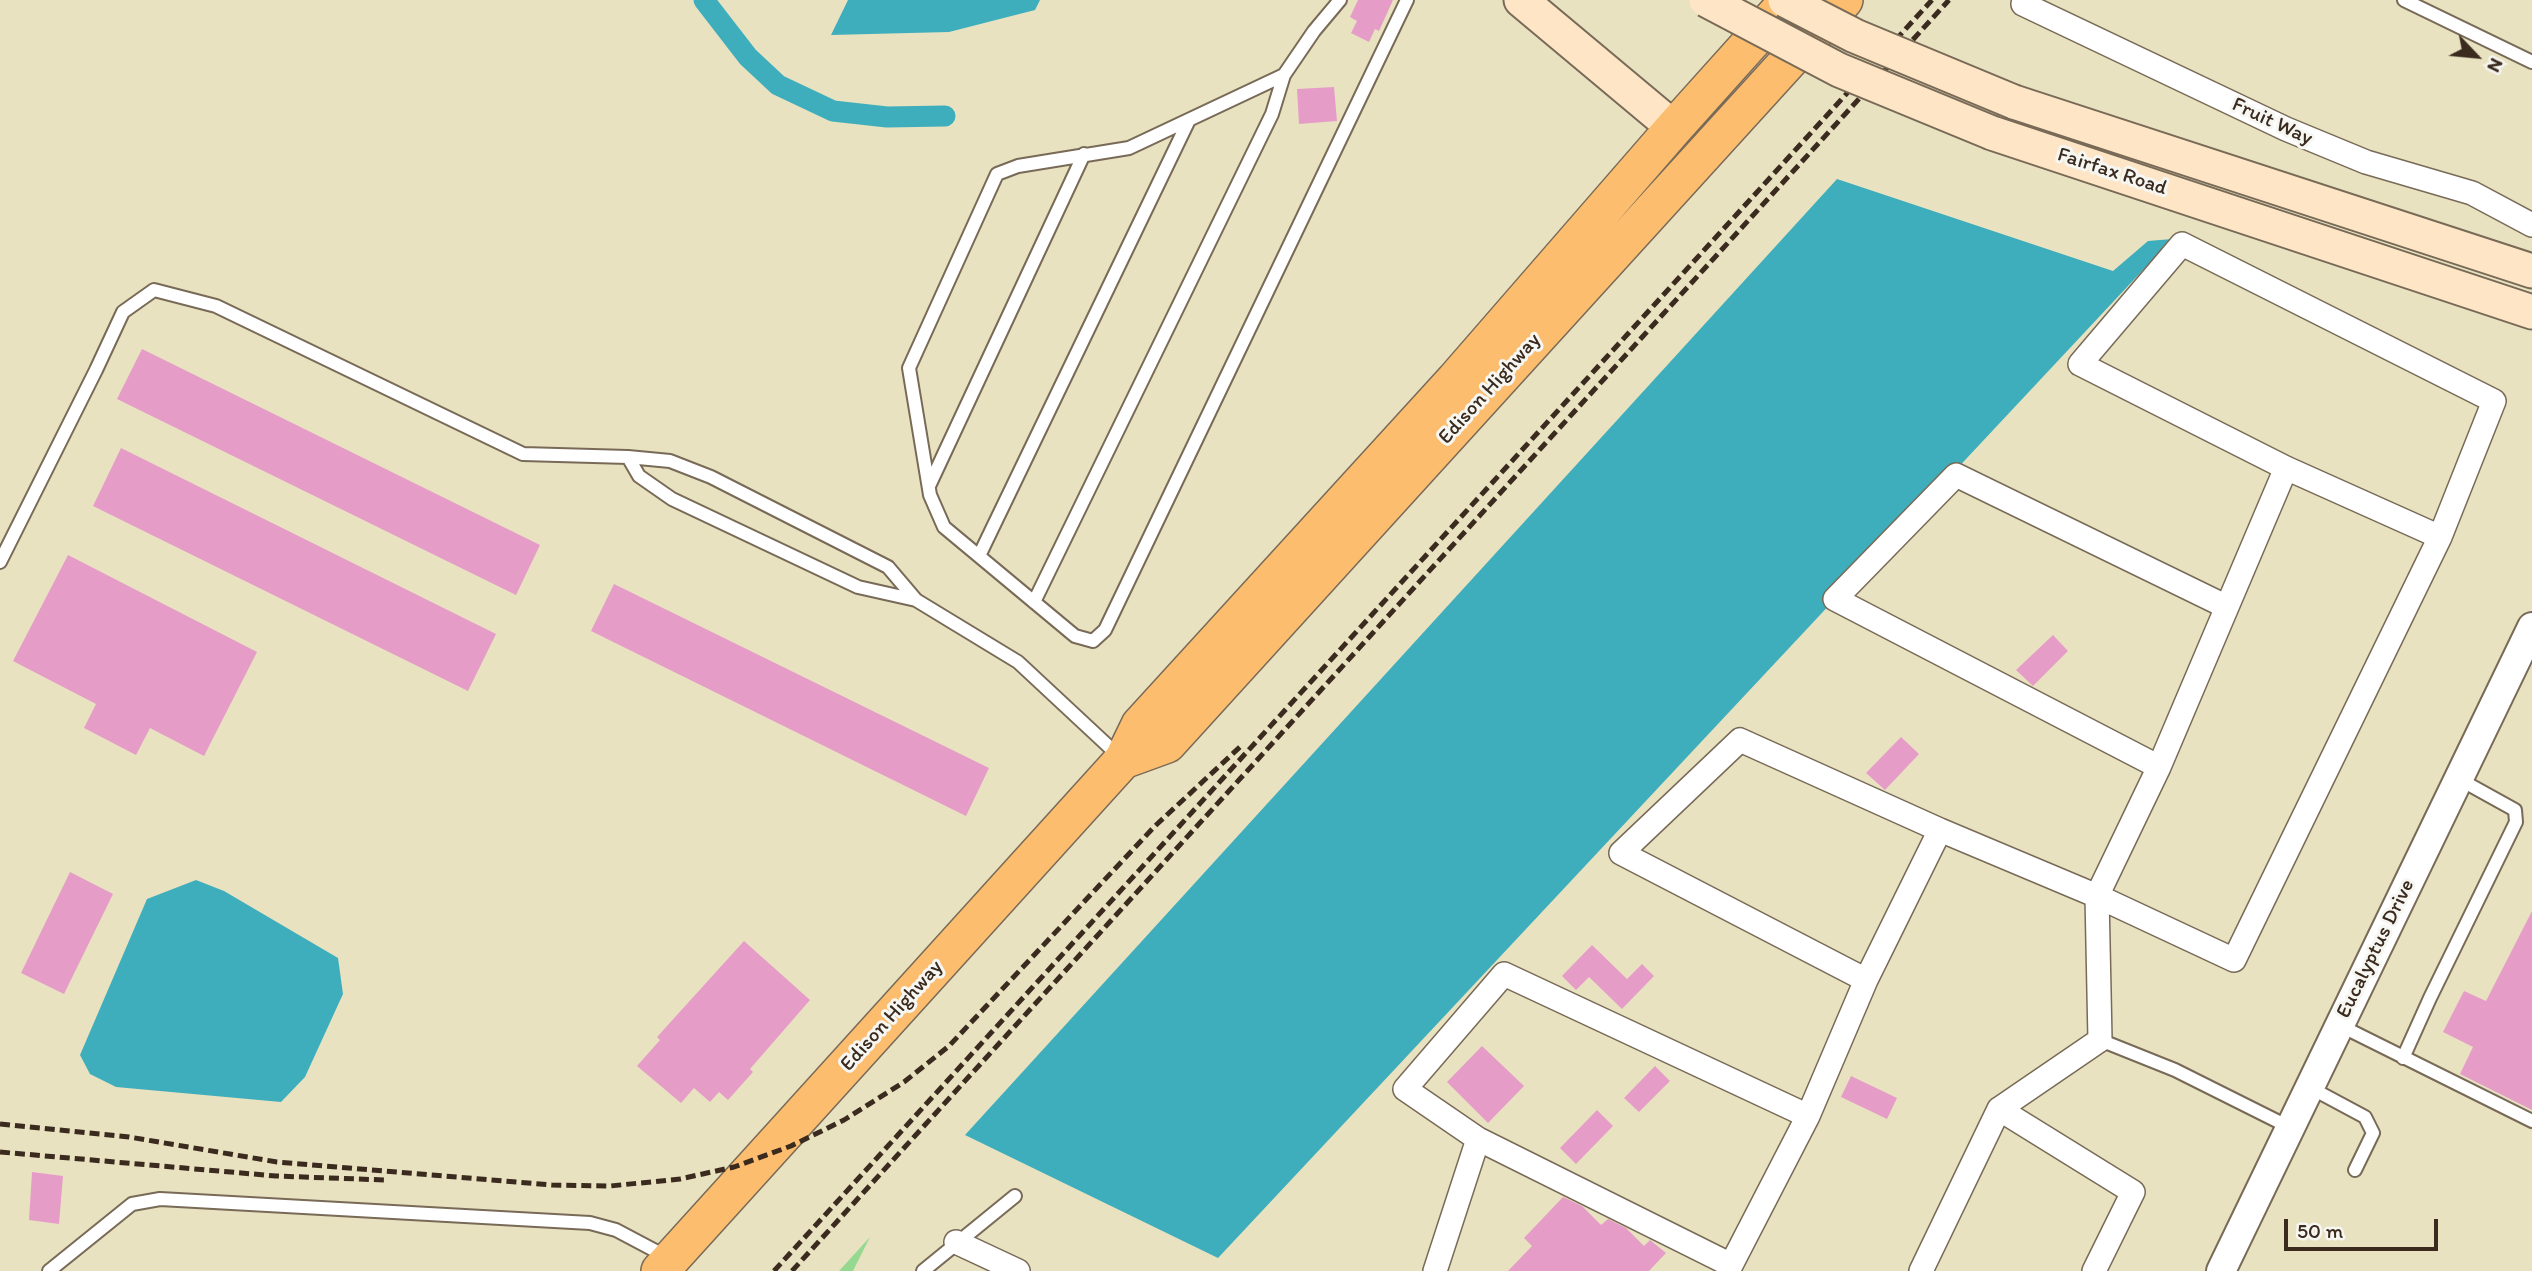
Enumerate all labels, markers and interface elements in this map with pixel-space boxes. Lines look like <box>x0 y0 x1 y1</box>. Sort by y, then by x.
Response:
north arrow <box>2441 21 2511 91</box>
text: N <box>2482 55 2508 76</box>
street label: Fruit Way <box>2228 92 2316 152</box>
street label: Fairfax Road <box>2054 142 2170 202</box>
street label: Edison Highway <box>1433 328 1547 450</box>
street label: Eucalyptus Drive <box>2332 875 2420 1023</box>
street label: Edison Highway <box>835 955 949 1077</box>
scale bar <box>2287 1204 2441 1248</box>
text: 50 m <box>2297 1218 2343 1243</box>

